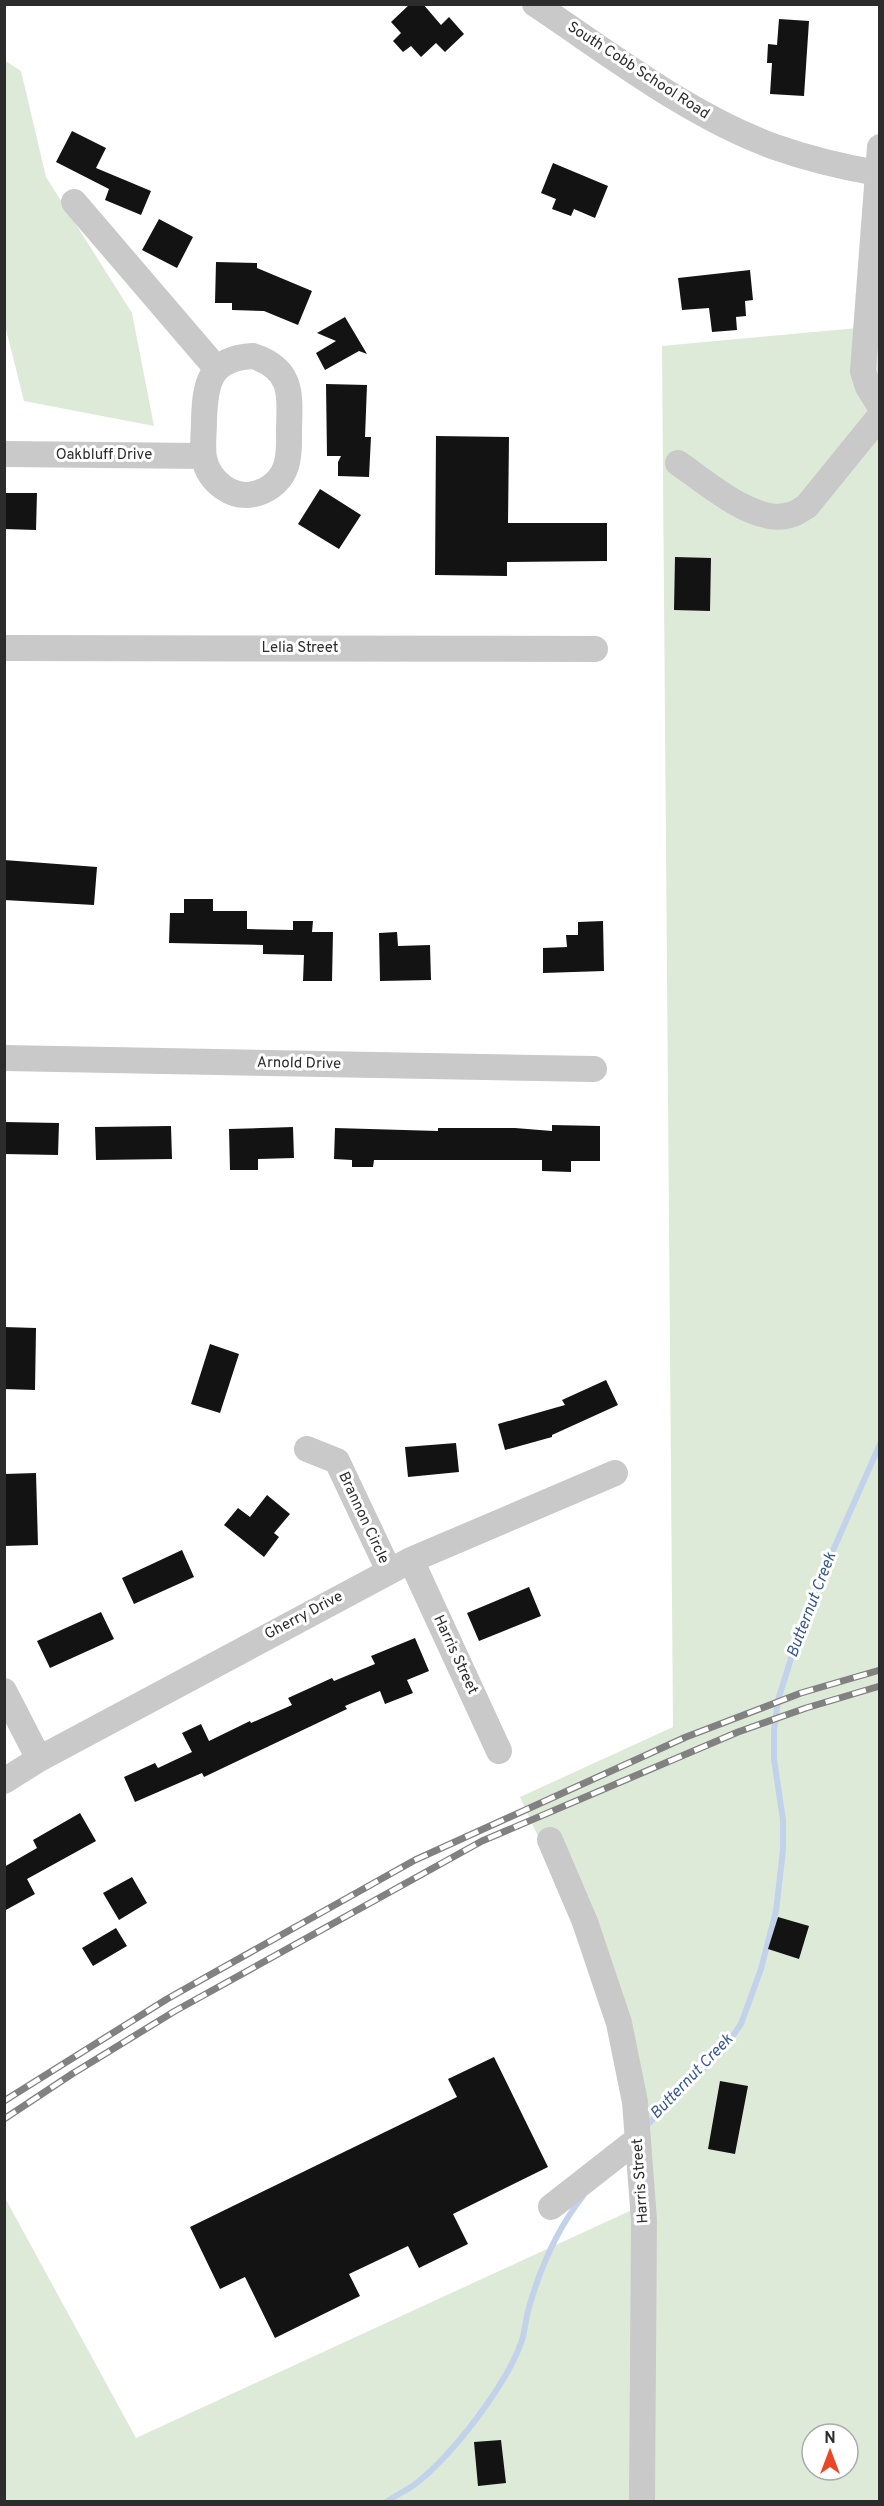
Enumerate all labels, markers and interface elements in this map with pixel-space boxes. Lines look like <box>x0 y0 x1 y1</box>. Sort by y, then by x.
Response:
street label: South Cobb School Road <box>563 18 713 124</box>
street label: Oakbluff Drive <box>56 446 152 465</box>
street label: Lelia Street <box>262 639 338 658</box>
street label: Arnold Drive <box>257 1054 341 1074</box>
street label: Brannon Circle <box>333 1469 393 1567</box>
water label: Butternut Creek <box>783 1549 842 1660</box>
street label: Gherry Drive <box>262 1587 346 1645</box>
street label: Harris Street <box>428 1612 482 1698</box>
water label: Butternut Creek <box>646 2030 738 2124</box>
street label: Harris Street <box>629 2138 653 2224</box>
north arrow <box>800 2422 860 2482</box>
text: N <box>824 2429 836 2449</box>

